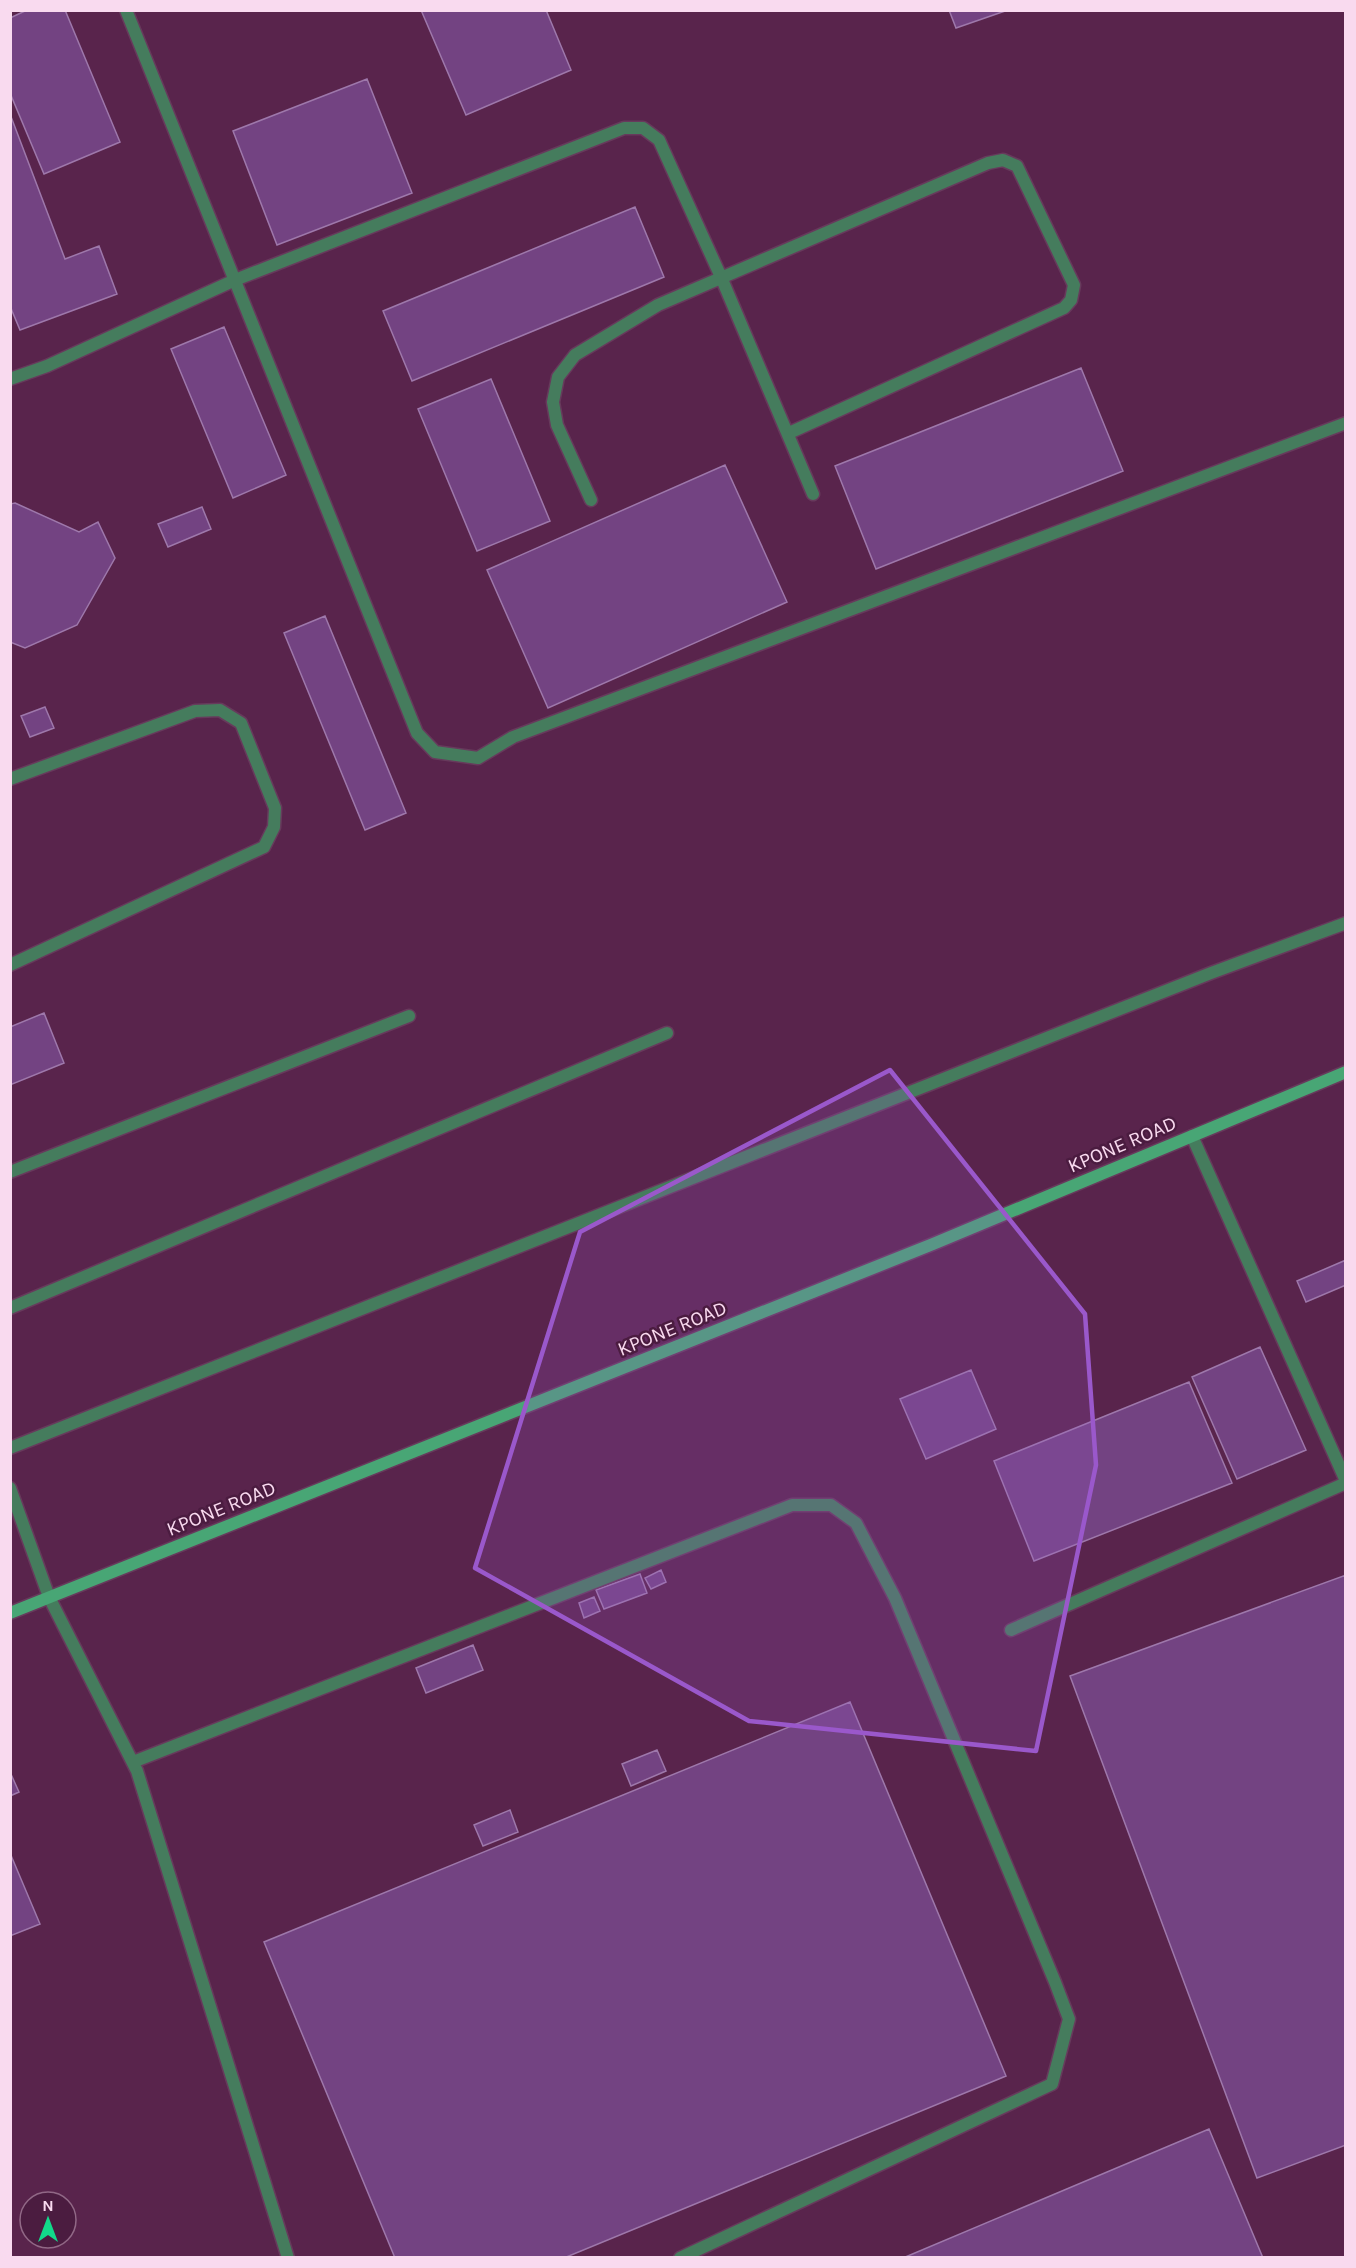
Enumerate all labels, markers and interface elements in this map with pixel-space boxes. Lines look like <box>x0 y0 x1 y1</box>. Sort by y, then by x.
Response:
street label: KPONE ROAD <box>1064 1111 1180 1178</box>
street label: KPONE ROAD <box>614 1296 730 1361</box>
street label: KPONE ROAD <box>163 1476 279 1541</box>
north arrow <box>18 2190 78 2250</box>
text: N <box>42 2196 54 2215</box>

